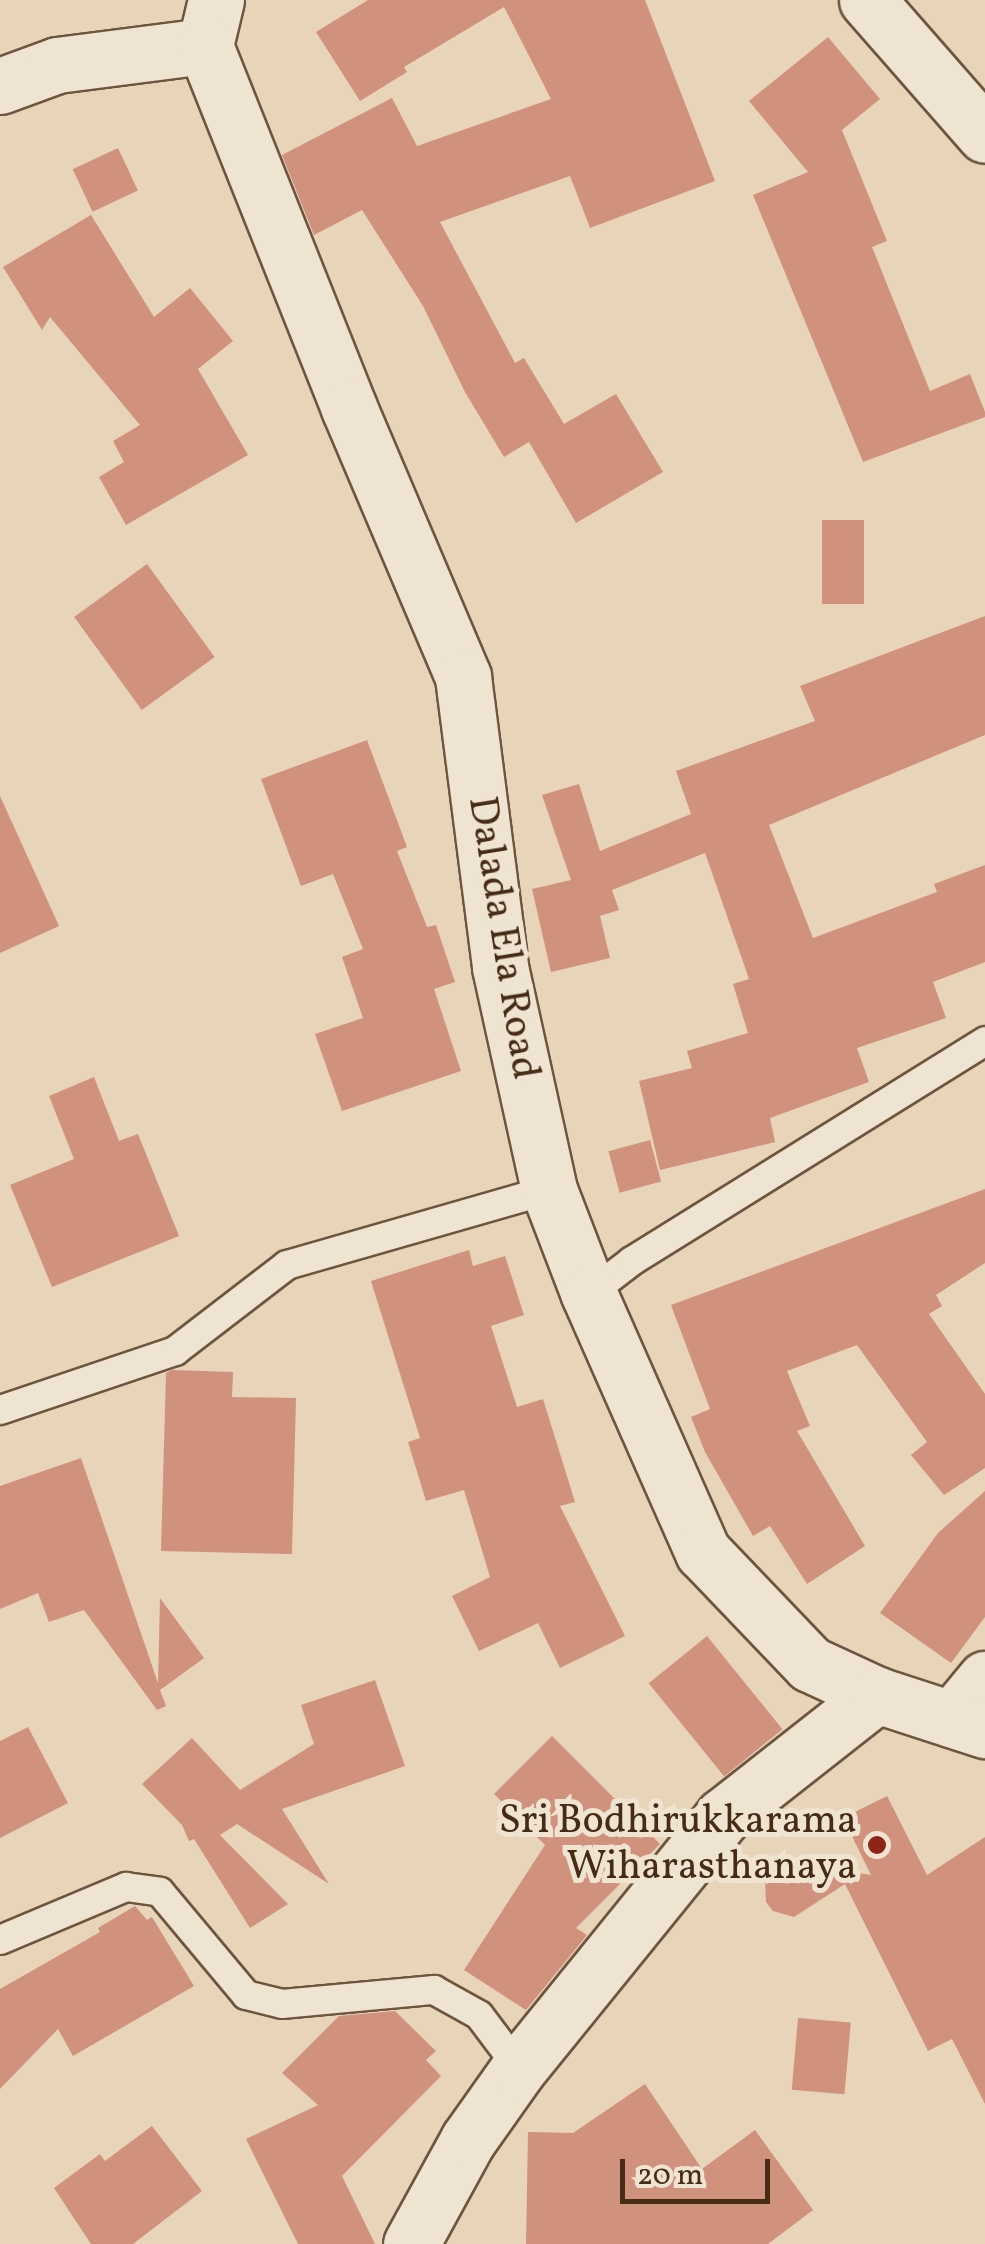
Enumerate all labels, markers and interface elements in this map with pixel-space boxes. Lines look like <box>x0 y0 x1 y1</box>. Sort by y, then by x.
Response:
street label: Dalada Ela Road <box>456 793 548 1083</box>
place label: Sri Bodhirukkarama Wiharasthanaya <box>499 1798 857 1892</box>
marker: Sri Bodhirukkarama Wiharasthanaya <box>866 1834 888 1856</box>
scale bar <box>625 2139 775 2201</box>
text: 20 m <box>637 2155 703 2197</box>

